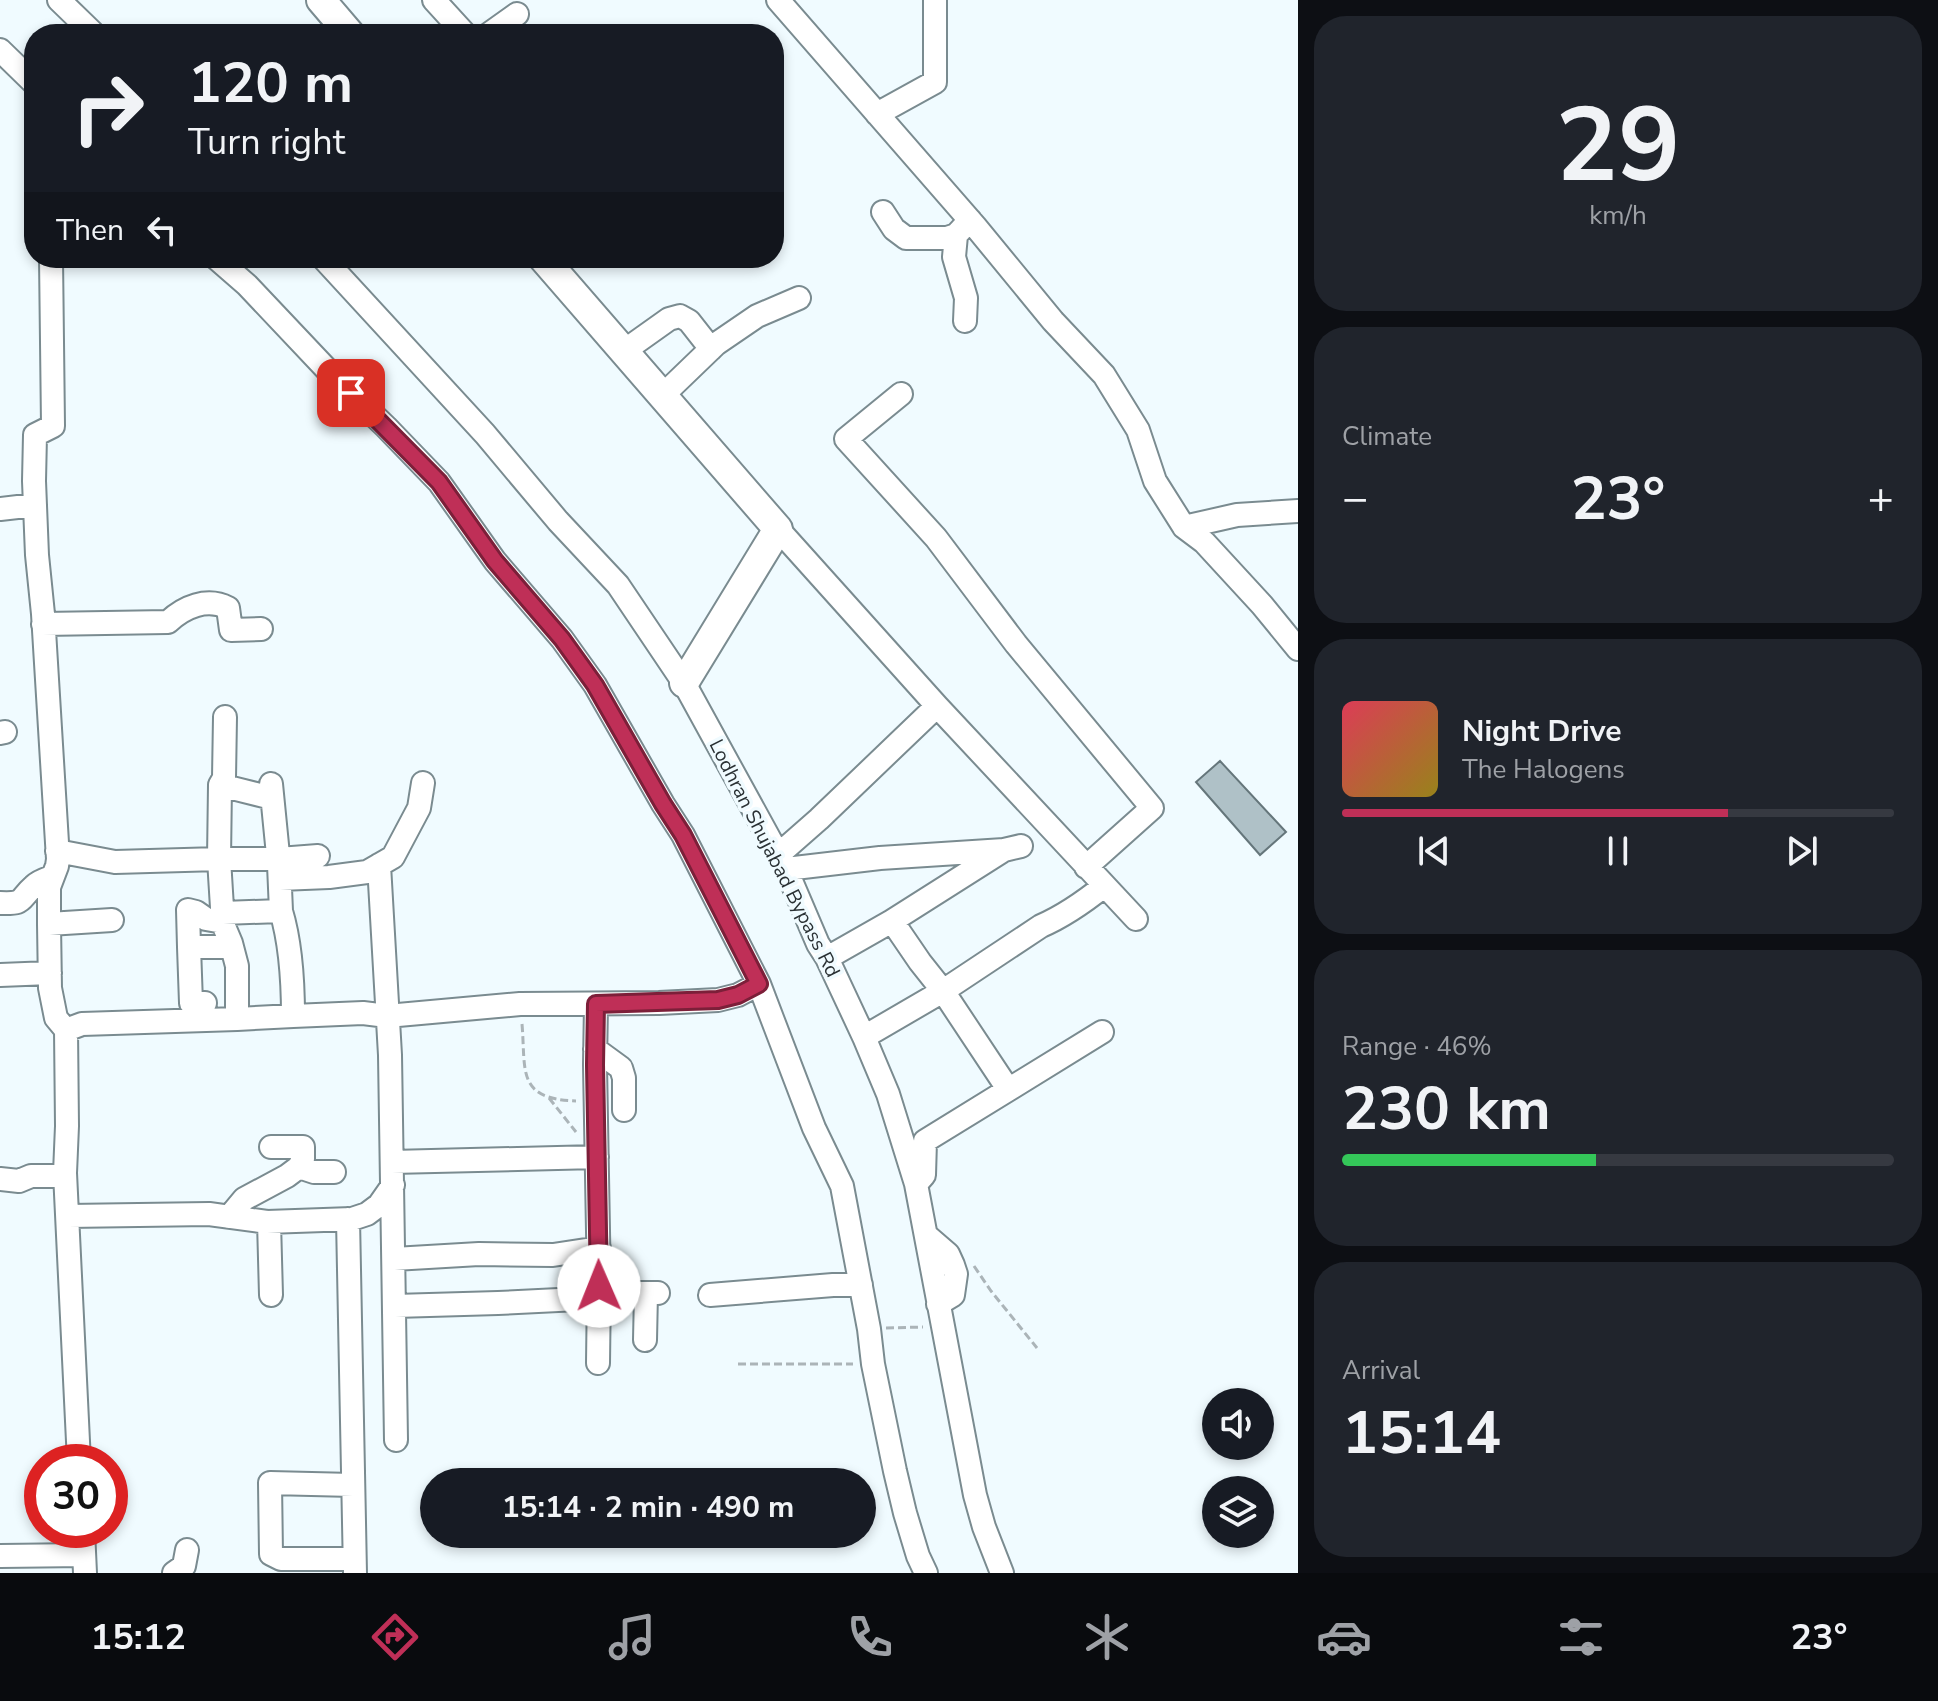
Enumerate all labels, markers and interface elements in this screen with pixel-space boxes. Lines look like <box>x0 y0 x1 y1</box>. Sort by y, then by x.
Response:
text: 120 m <box>188 45 353 122</box>
icon: right <box>56 56 160 160</box>
text: 29 <box>1556 75 1680 217</box>
text: Turn right <box>188 118 345 167</box>
text: km/h <box>1589 198 1647 233</box>
icon: left <box>140 208 184 252</box>
text: Then <box>56 210 124 251</box>
pin <box>317 359 385 427</box>
icon: arrive <box>329 371 373 415</box>
text: Climate <box>1342 419 1432 454</box>
text: 23° <box>1571 458 1665 540</box>
text: − <box>1342 469 1368 529</box>
text: + <box>1868 469 1894 529</box>
text: Night Drive <box>1462 711 1621 752</box>
street label: Lodhran Shujabad Bypass Rd <box>703 735 846 982</box>
text: The Halogens <box>1462 752 1625 787</box>
icon: previous <box>1412 829 1456 873</box>
icon: pause <box>1596 829 1640 873</box>
icon: next <box>1780 829 1824 873</box>
text: Range · 46% <box>1342 1029 1492 1064</box>
text: 230 km <box>1342 1068 1551 1150</box>
position arrow <box>557 1244 641 1328</box>
text: Arrival <box>1342 1353 1420 1388</box>
map controls <box>1202 1388 1274 1548</box>
button: sound <box>1202 1388 1274 1460</box>
text: 15:14 <box>1342 1392 1501 1474</box>
speed limit sign: 30 <box>24 1444 128 1548</box>
button: layers <box>1202 1476 1274 1548</box>
text: 15:14 · 2 min · 490 m <box>502 1487 794 1528</box>
icon: directions <box>367 1609 423 1665</box>
icon: music <box>604 1609 660 1665</box>
icon: phone <box>842 1609 898 1665</box>
icon: climate <box>1079 1609 1135 1665</box>
icon: car <box>1316 1609 1372 1665</box>
icon: filters <box>1553 1609 1609 1665</box>
text: 15:12 <box>91 1613 186 1662</box>
text: 23° <box>1790 1613 1847 1662</box>

